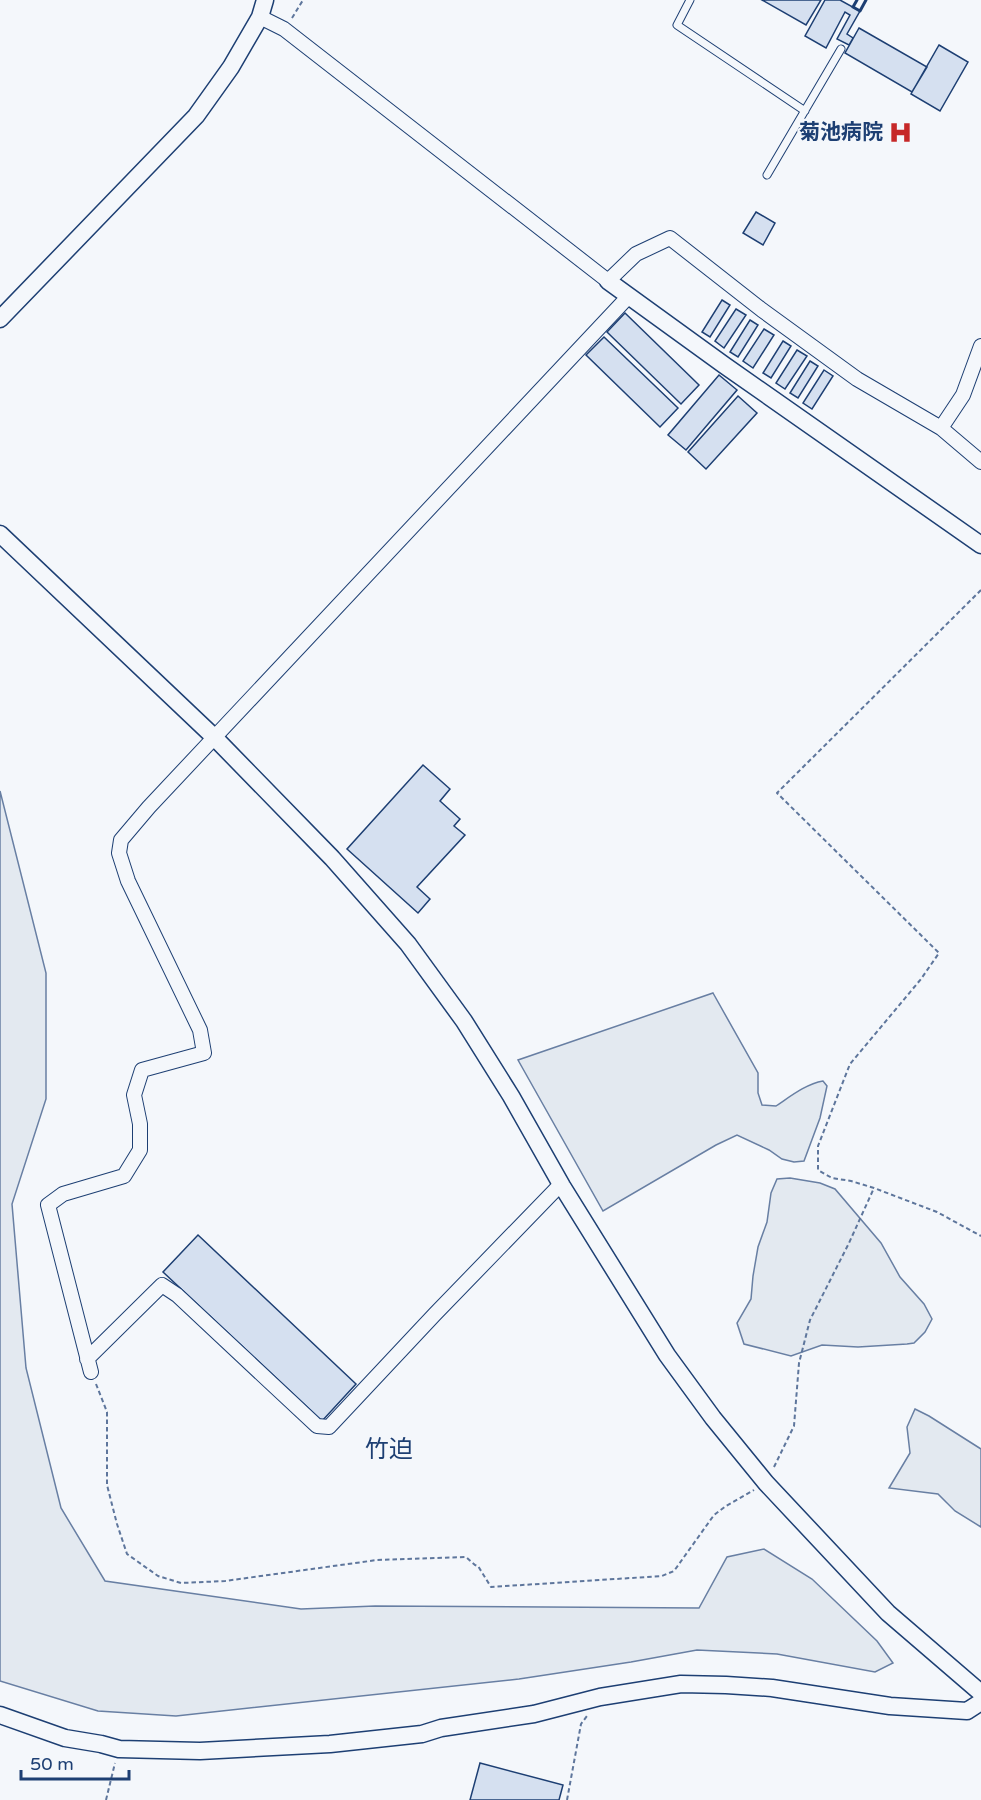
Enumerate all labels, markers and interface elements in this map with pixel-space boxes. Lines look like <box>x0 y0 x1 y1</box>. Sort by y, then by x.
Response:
hospital icon: 菊池病院 <box>888 119 914 145</box>
place label: 菊池病院 <box>799 120 883 145</box>
district label: 竹迫 <box>365 1435 413 1464</box>
scale bar <box>21 1743 129 1781</box>
text: 50 m <box>30 1753 74 1775</box>

